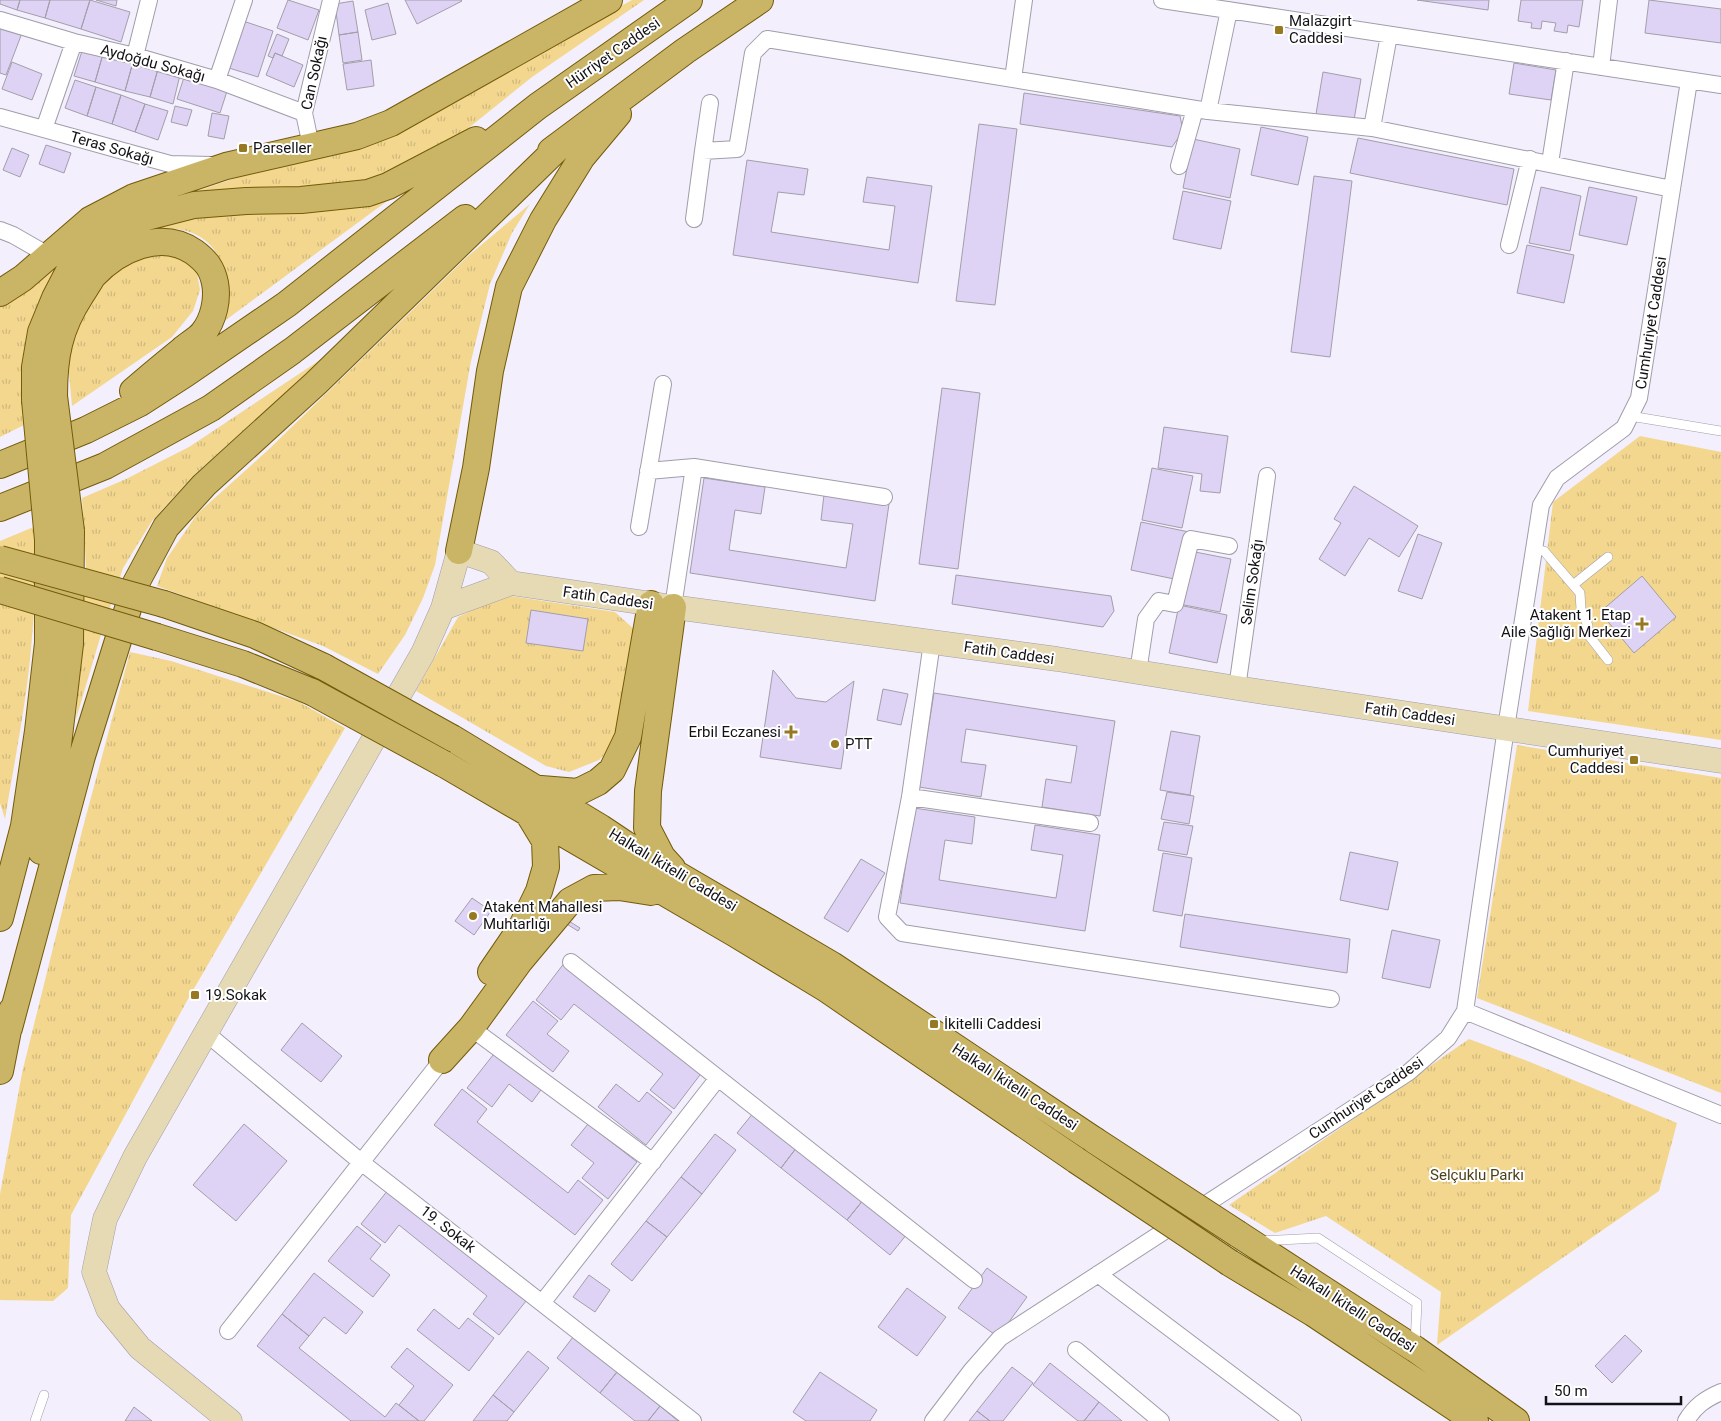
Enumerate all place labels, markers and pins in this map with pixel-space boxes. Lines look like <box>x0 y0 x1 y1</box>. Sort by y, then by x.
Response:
place label: Malazgirt Caddesi <box>1289 12 1352 47</box>
marker: Malazgirt Caddesi <box>1273 24 1285 36</box>
place label: Parseller <box>253 139 312 157</box>
marker: Parseller <box>237 142 249 154</box>
place label: Atakent 1. Etap Aile Sağlığı Merkezi <box>1501 606 1631 641</box>
marker: Atakent 1. Etap Aile Sağlığı Merkezi <box>1635 617 1649 631</box>
place label: Erbil Eczanesi <box>688 723 781 741</box>
marker: Erbil Eczanesi <box>785 726 797 738</box>
place label: PTT <box>845 735 873 753</box>
marker: PTT <box>829 738 841 750</box>
place label: Cumhuriyet Caddesi <box>1548 742 1624 777</box>
marker: Cumhuriyet Caddesi <box>1628 754 1640 766</box>
place label: Atakent Mahallesi Muhtarlığı <box>483 898 602 933</box>
marker: Atakent Mahallesi Muhtarlığı <box>467 910 479 922</box>
place label: 19.Sokak <box>205 986 267 1004</box>
marker: 19.Sokak <box>189 989 201 1001</box>
place label: İkitelli Caddesi <box>944 1015 1041 1033</box>
marker: İkitelli Caddesi <box>928 1018 940 1030</box>

